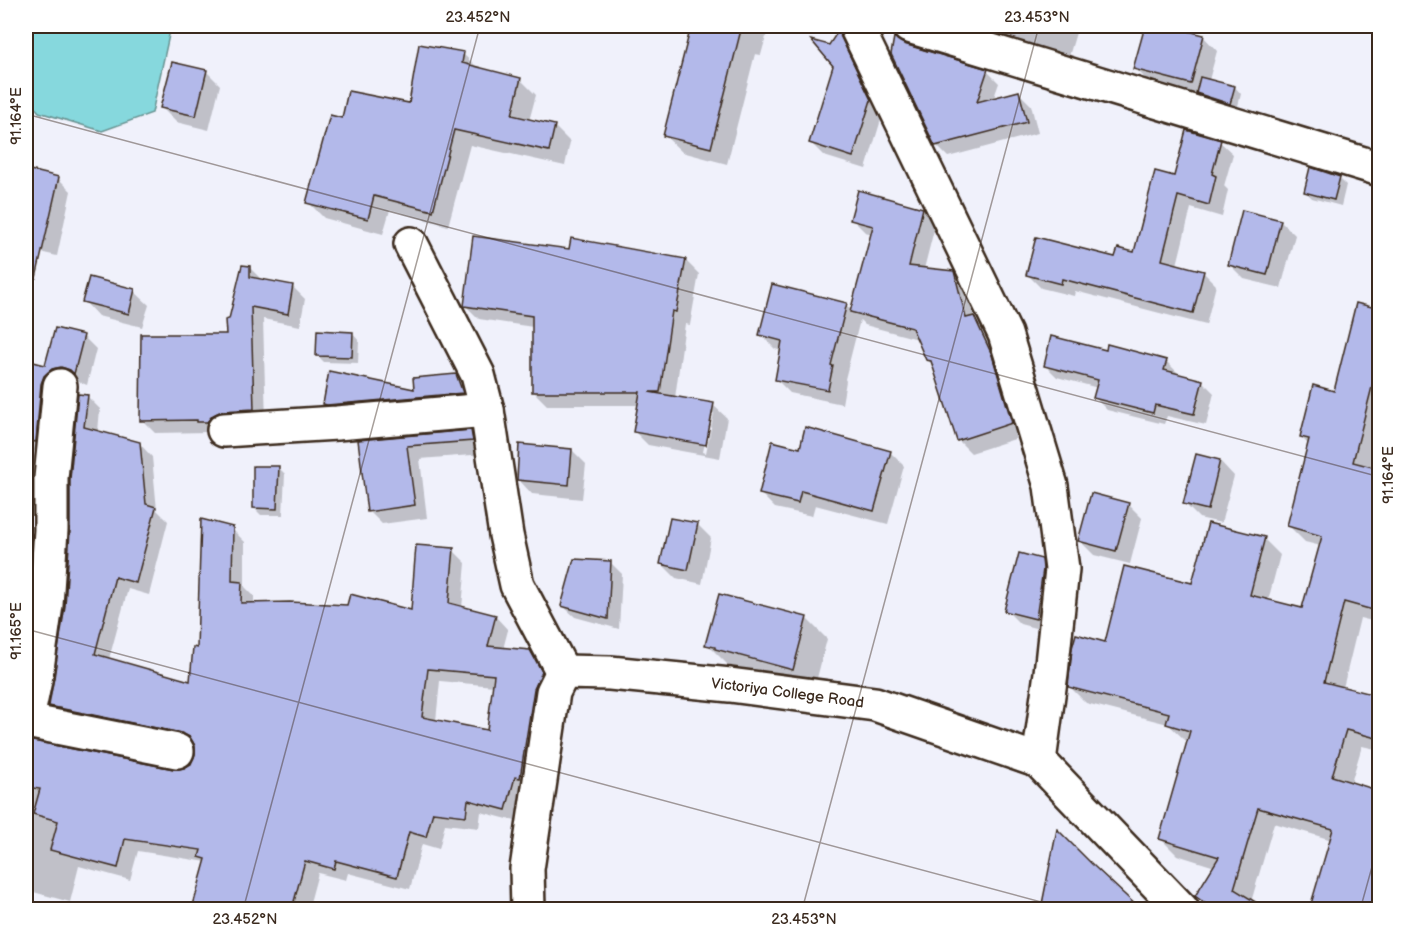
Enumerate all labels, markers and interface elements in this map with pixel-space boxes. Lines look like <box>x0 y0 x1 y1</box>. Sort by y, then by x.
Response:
text: 23.452°N <box>445 8 511 27</box>
text: 23.453°N <box>1004 8 1070 27</box>
text: 91.164°E <box>7 87 26 145</box>
text: 91.164°E <box>1379 446 1398 504</box>
text: 91.165°E <box>7 602 26 660</box>
street label: Victoriya College Road <box>710 674 865 712</box>
text: 23.452°N <box>212 910 278 929</box>
text: 23.453°N <box>771 910 837 929</box>

